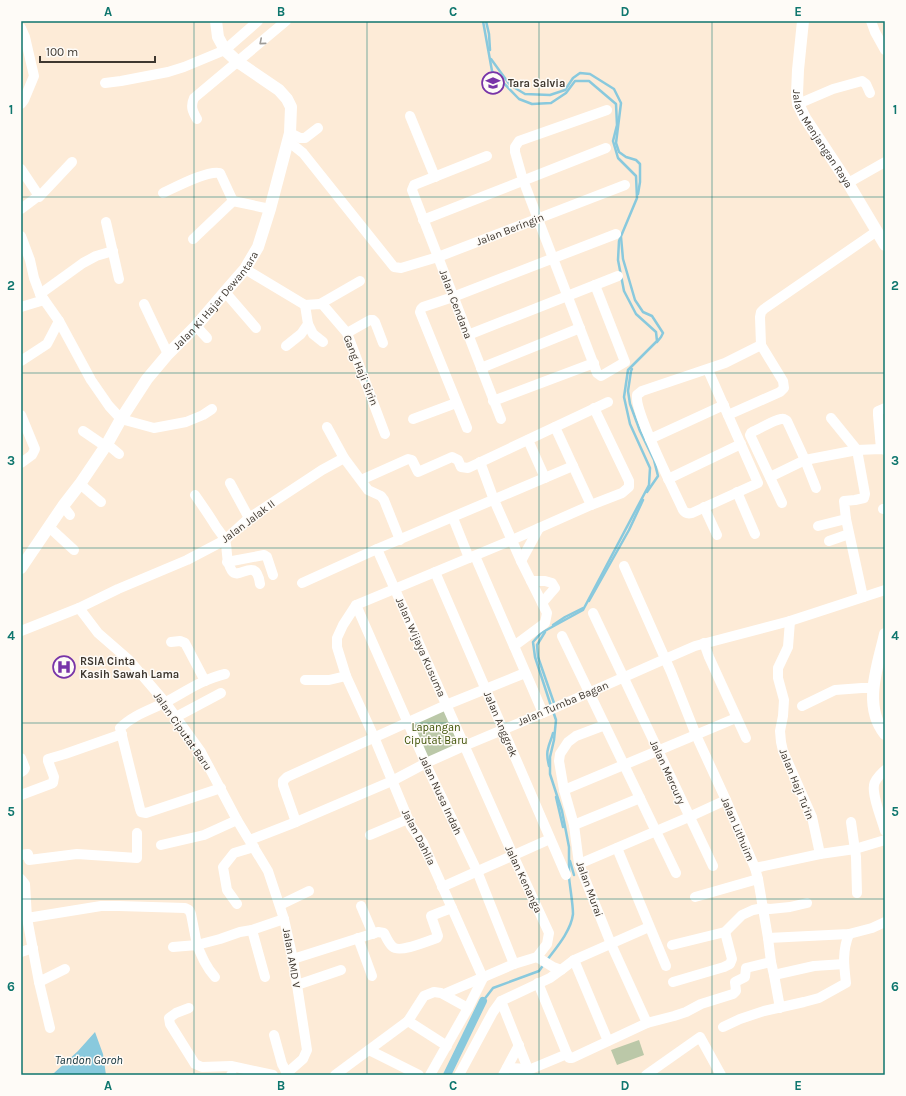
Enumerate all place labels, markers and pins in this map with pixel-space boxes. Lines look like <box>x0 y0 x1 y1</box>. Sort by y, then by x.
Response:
school or university icon: Tara Salvia <box>480 70 506 96</box>
place label: Tara Salvia <box>508 77 565 90</box>
hospital icon: RSIA Cinta Kasih Sawah Lama <box>51 654 77 680</box>
place label: RSIA Cinta Kasih Sawah Lama <box>80 655 179 681</box>

